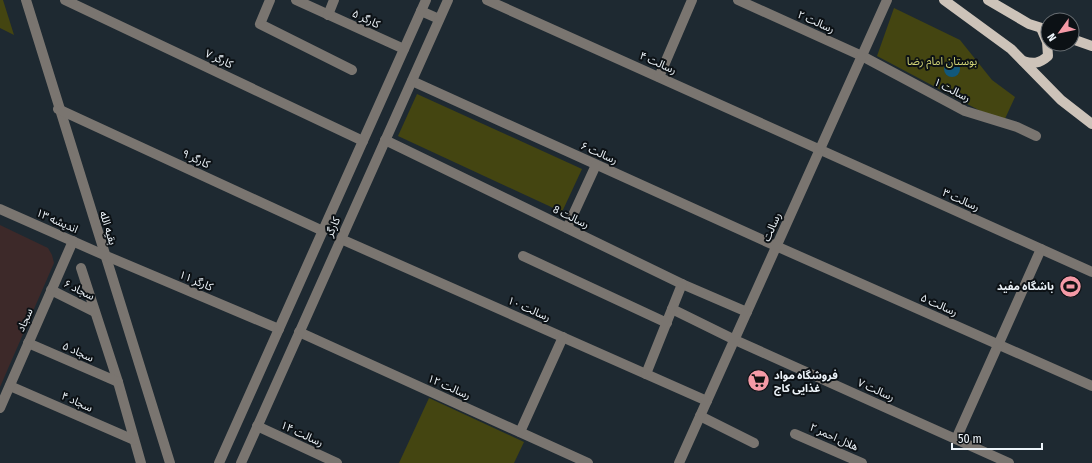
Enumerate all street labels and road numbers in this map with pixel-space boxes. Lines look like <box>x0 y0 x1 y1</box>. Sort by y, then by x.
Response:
street label: کارگر ۵ <box>350 7 382 31</box>
street label: رسالت ۲ <box>795 8 837 36</box>
street label: کارگر ۷ <box>203 47 235 71</box>
street label: رسالت ۴ <box>637 49 679 77</box>
street label: رسالت ۱ <box>932 75 972 105</box>
street label: رسالت ۶ <box>578 139 620 167</box>
street label: کارگر ۹ <box>180 147 212 171</box>
street label: رسالت ۳ <box>940 186 982 214</box>
street label: رسالت 8 <box>551 203 591 231</box>
street label: اندیشه ۱۳ <box>34 206 80 236</box>
street label: بقیه الله <box>97 210 119 246</box>
street label: رسالت <box>760 210 784 244</box>
street label: کارگر <box>323 215 343 240</box>
street label: کارگر ۱۱ <box>177 268 215 294</box>
street label: سجاد ۶ <box>61 277 97 303</box>
street label: رسالت ۵ <box>918 291 960 319</box>
street label: رسالت ۱۰ <box>506 294 552 324</box>
street label: سجاد <box>14 306 36 334</box>
street label: سجاد ۵ <box>60 339 96 365</box>
street label: رسالت ۱۲ <box>426 372 472 402</box>
street label: رسالت ۷ <box>855 376 897 404</box>
street label: سجاد ۴ <box>59 389 95 415</box>
street label: رسالت ۱۴ <box>279 418 325 450</box>
street label: هلال احمر ۲ <box>808 421 860 453</box>

